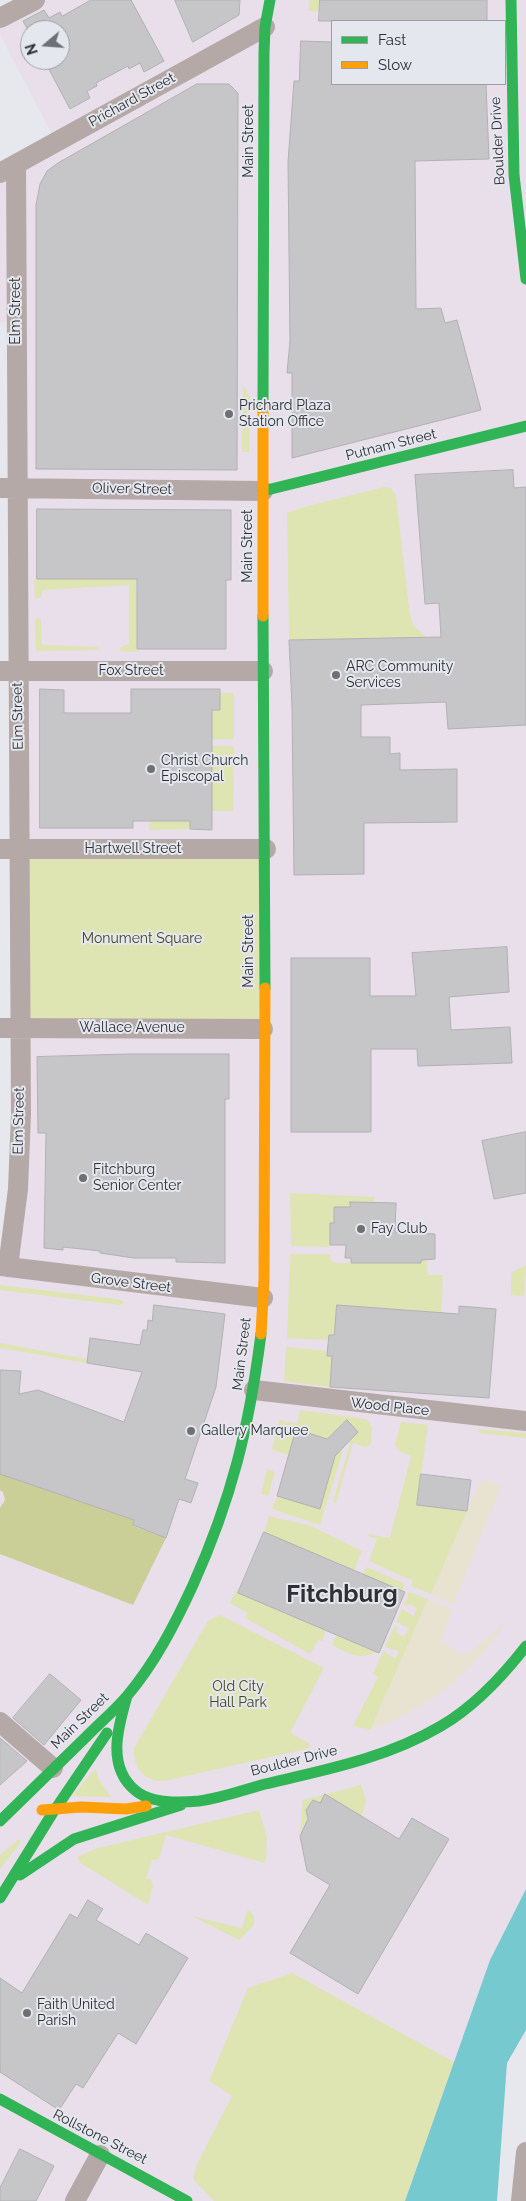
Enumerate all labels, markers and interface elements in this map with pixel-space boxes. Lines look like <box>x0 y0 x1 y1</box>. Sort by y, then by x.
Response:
north arrow <box>20 20 70 70</box>
legend <box>331 20 506 85</box>
text: Fast <box>378 31 406 49</box>
text: N <box>22 42 41 57</box>
text: Slow <box>378 56 412 74</box>
street label: Prichard Street <box>86 69 178 131</box>
street label: Boulder Drive <box>487 96 509 186</box>
street label: Main Street <box>241 104 257 178</box>
street label: Elm Street <box>8 277 24 345</box>
place label: Prichard Plaza Station Office <box>239 398 331 431</box>
marker: Prichard Plaza Station Office <box>223 408 235 420</box>
street label: Putnam Street <box>344 426 438 464</box>
street label: Oliver Street <box>92 480 172 498</box>
street label: Main Street <box>240 509 256 583</box>
place label: ARC Community Services <box>346 659 453 692</box>
street label: Fox Street <box>98 663 164 679</box>
marker: ARC Community Services <box>330 669 342 681</box>
street label: Elm Street <box>9 682 27 750</box>
place label: Christ Church Episcopal <box>161 753 248 786</box>
marker: Christ Church Episcopal <box>145 763 157 775</box>
street label: Hartwell Street <box>85 841 181 857</box>
street label: Main Street <box>241 914 257 988</box>
park label: Monument Square <box>82 931 202 947</box>
street label: Wallace Avenue <box>79 1020 185 1036</box>
street label: Elm Street <box>10 1087 28 1155</box>
place label: Fitchburg Senior Center <box>93 1162 181 1194</box>
marker: Fitchburg Senior Center <box>77 1172 89 1184</box>
place label: Fay Club <box>371 1221 427 1237</box>
marker: Fay Club <box>355 1223 367 1235</box>
street label: Grove Street <box>90 1270 172 1296</box>
street label: Main Street <box>229 1317 255 1391</box>
street label: Wood Place <box>350 1395 430 1419</box>
place label: Gallery Marquee <box>201 1423 309 1439</box>
marker: Gallery Marquee <box>185 1425 197 1437</box>
district label: Fitchburg <box>286 1581 398 1609</box>
park label: Old City Hall Park <box>209 1679 267 1711</box>
street label: Main Street <box>48 1689 112 1753</box>
street label: Boulder Drive <box>249 1742 339 1780</box>
place label: Faith United Parish <box>37 1997 115 2030</box>
marker: Faith United Parish <box>21 2007 33 2019</box>
street label: Rollstone Street <box>50 2106 150 2168</box>

